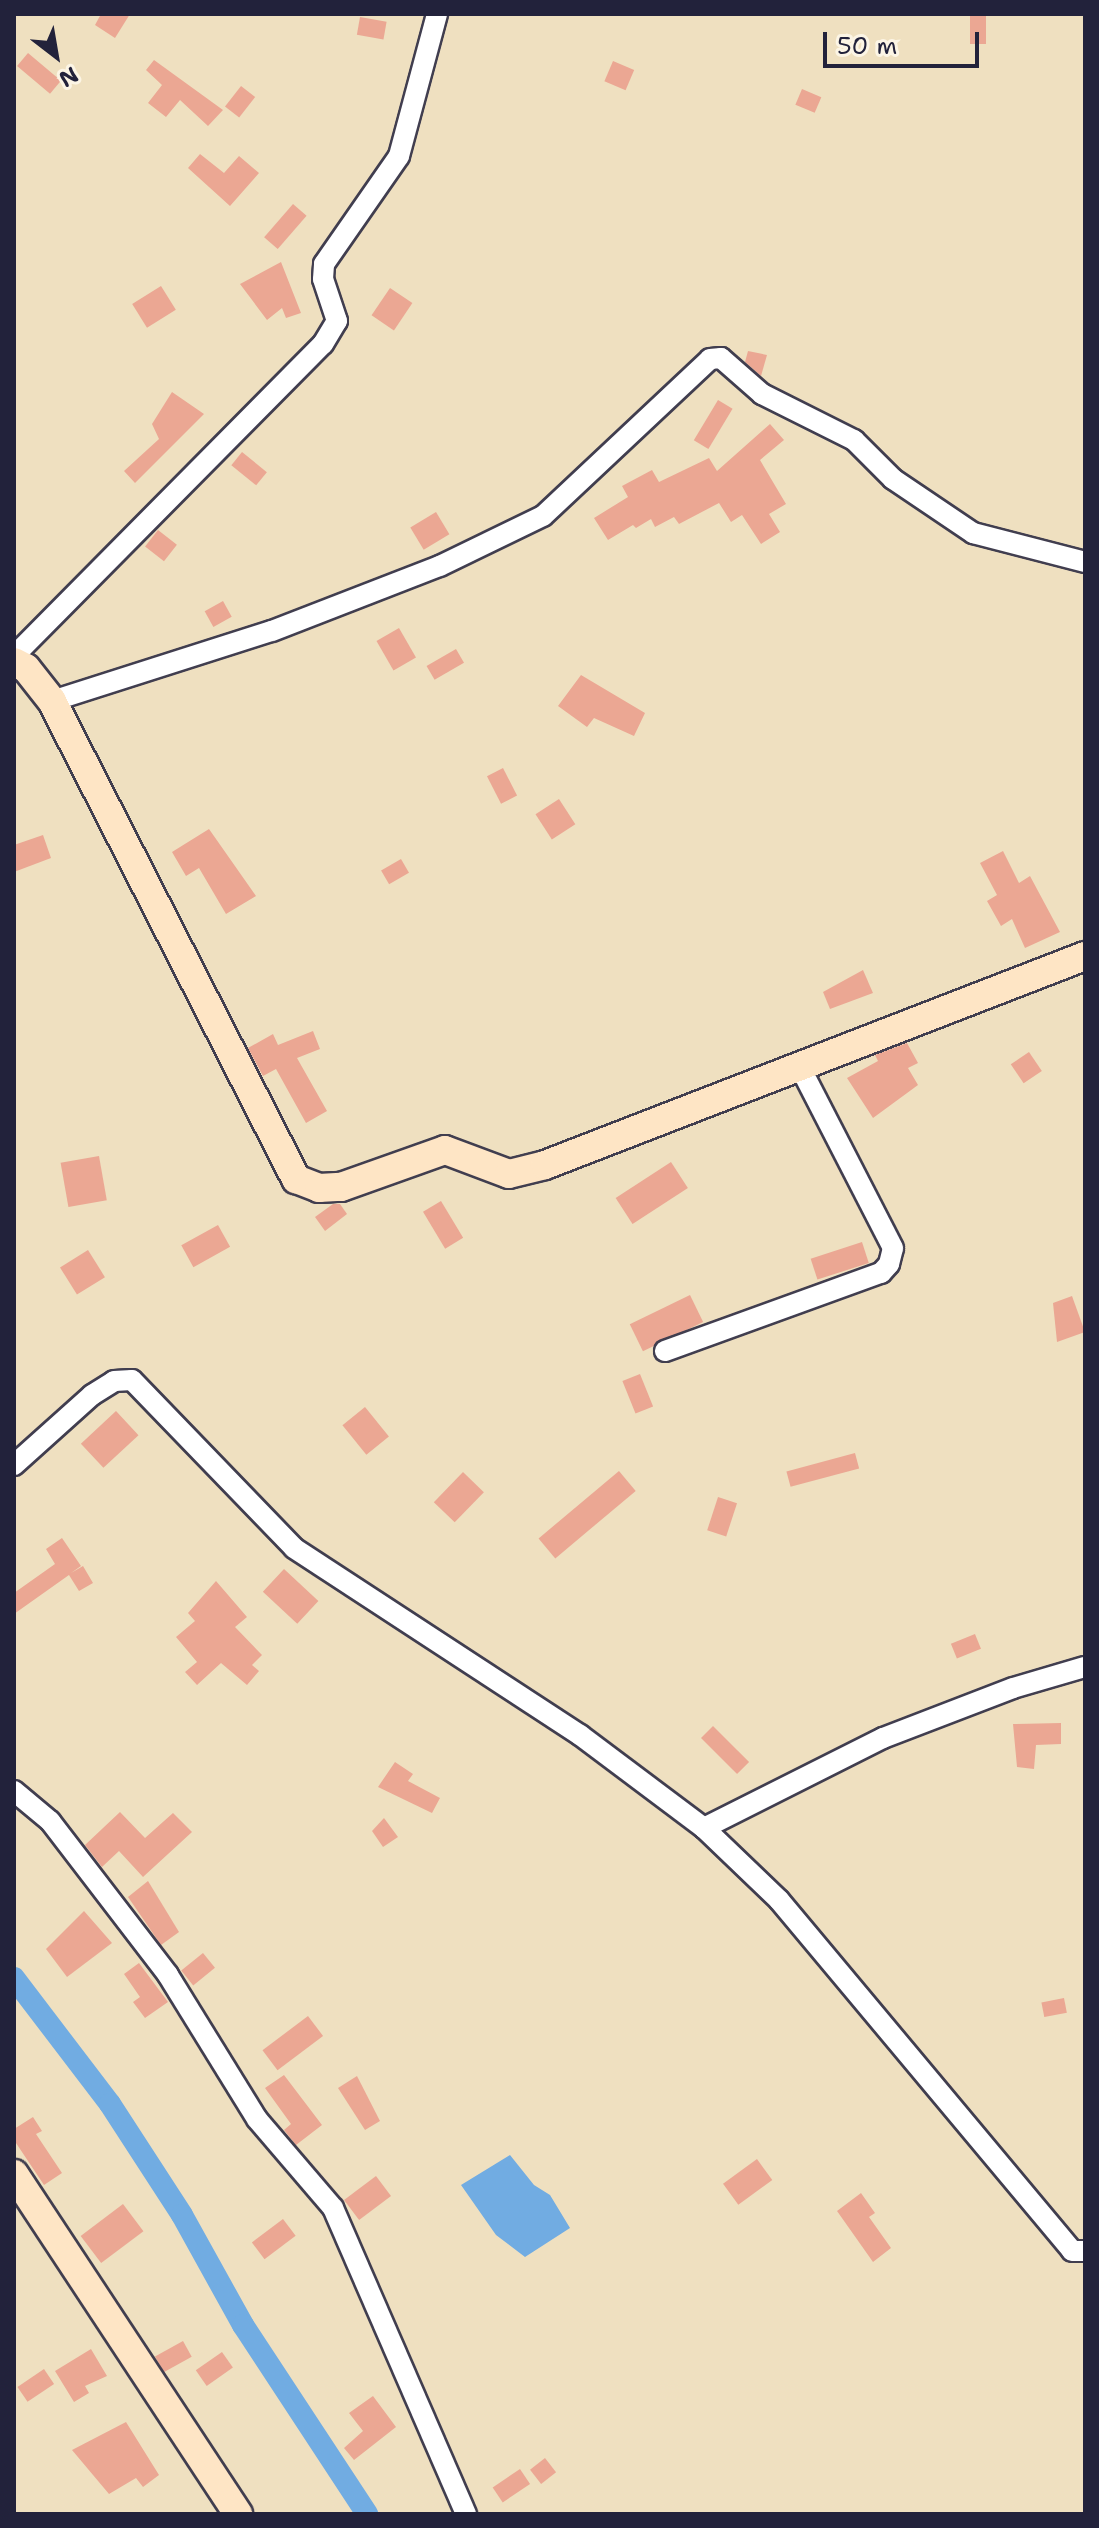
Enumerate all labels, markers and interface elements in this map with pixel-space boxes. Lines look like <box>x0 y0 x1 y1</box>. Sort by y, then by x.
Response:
north arrow <box>16 16 96 96</box>
scale bar <box>827 16 983 66</box>
text: 50 m <box>837 30 897 62</box>
text: N <box>54 60 84 94</box>

